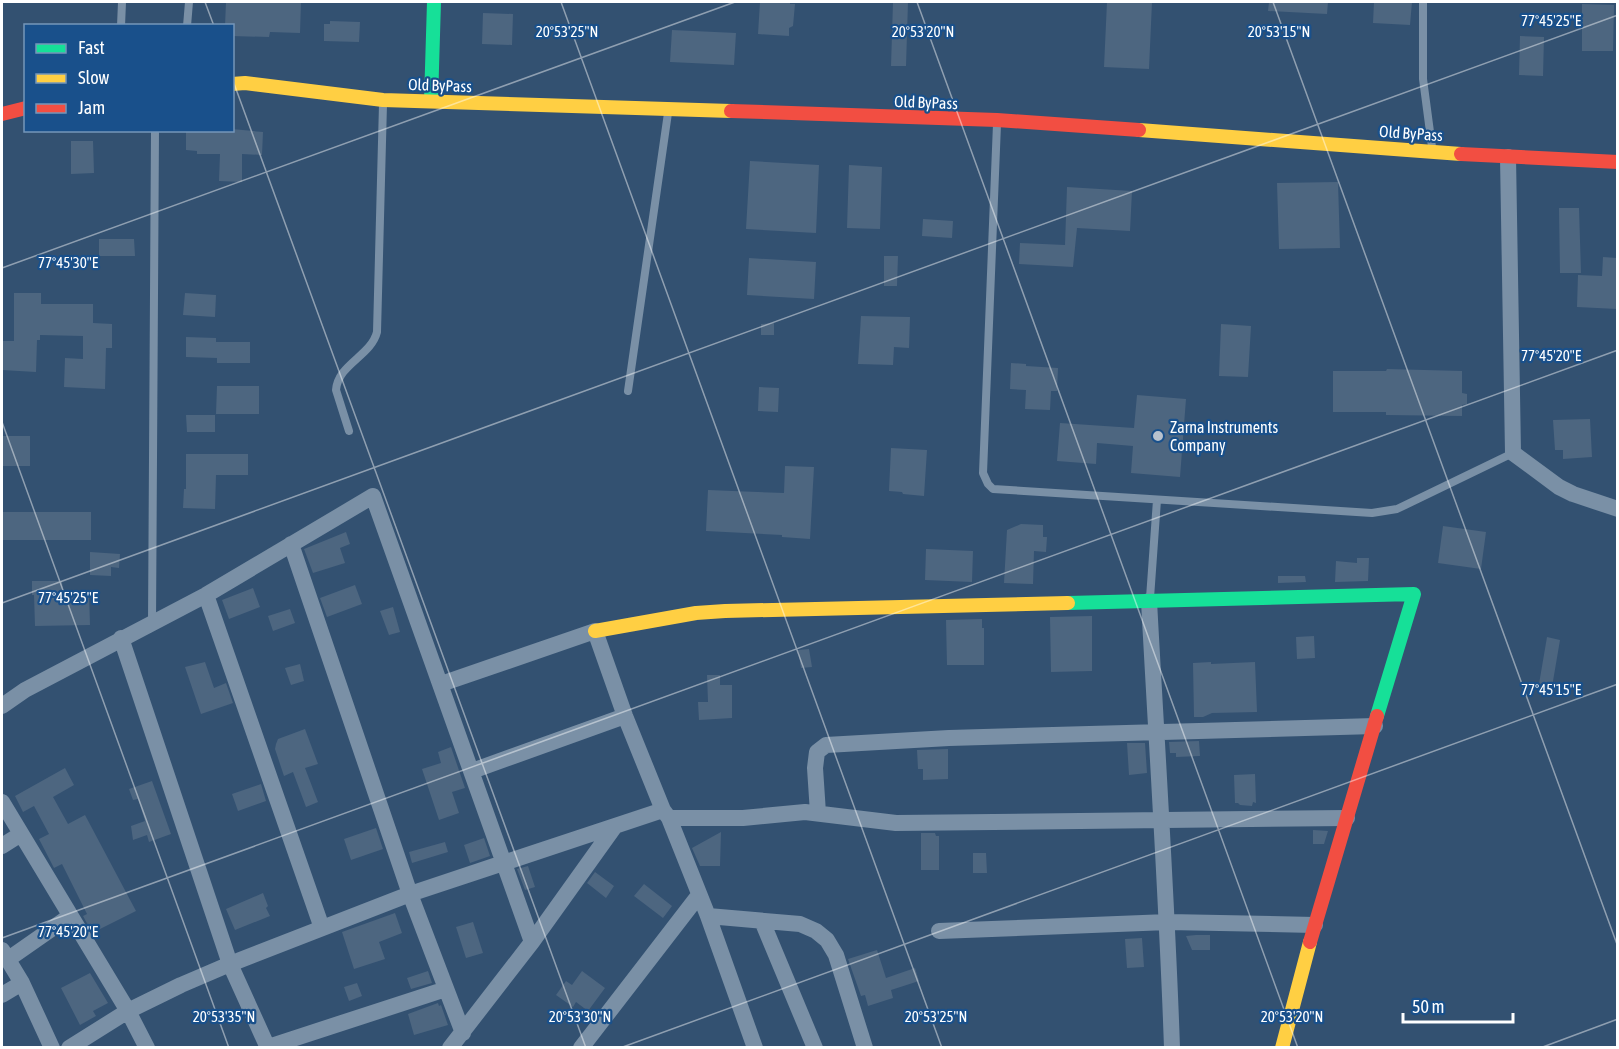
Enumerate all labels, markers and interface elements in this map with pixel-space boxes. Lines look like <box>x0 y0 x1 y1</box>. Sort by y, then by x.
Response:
text: 77°45'25"E <box>1521 12 1582 29</box>
text: 20°53'25"N <box>536 23 598 40</box>
text: 20°53'20"N <box>892 23 954 40</box>
text: 20°53'15"N <box>1248 23 1310 40</box>
legend <box>24 24 234 132</box>
text: Fast <box>78 37 105 58</box>
text: Slow <box>78 67 109 88</box>
street label: Old ByPass <box>408 75 472 96</box>
street label: Old ByPass <box>894 92 958 113</box>
text: Jam <box>78 97 105 118</box>
street label: Old ByPass <box>1379 122 1444 145</box>
text: 77°45'30"E <box>38 254 99 271</box>
text: 77°45'20"E <box>1521 347 1582 364</box>
place label: Zarna Instruments Company <box>1170 418 1278 455</box>
marker: Zarna Instruments Company <box>1151 429 1165 443</box>
text: 77°45'25"E <box>38 589 99 606</box>
text: 77°45'15"E <box>1521 681 1582 698</box>
text: 77°45'20"E <box>38 923 99 940</box>
scale bar <box>1403 986 1512 1024</box>
text: 50 m <box>1412 996 1444 1017</box>
text: 20°53'35"N <box>193 1008 255 1025</box>
text: 20°53'30"N <box>549 1008 611 1025</box>
text: 20°53'25"N <box>905 1008 967 1025</box>
text: 20°53'20"N <box>1261 1008 1323 1025</box>

